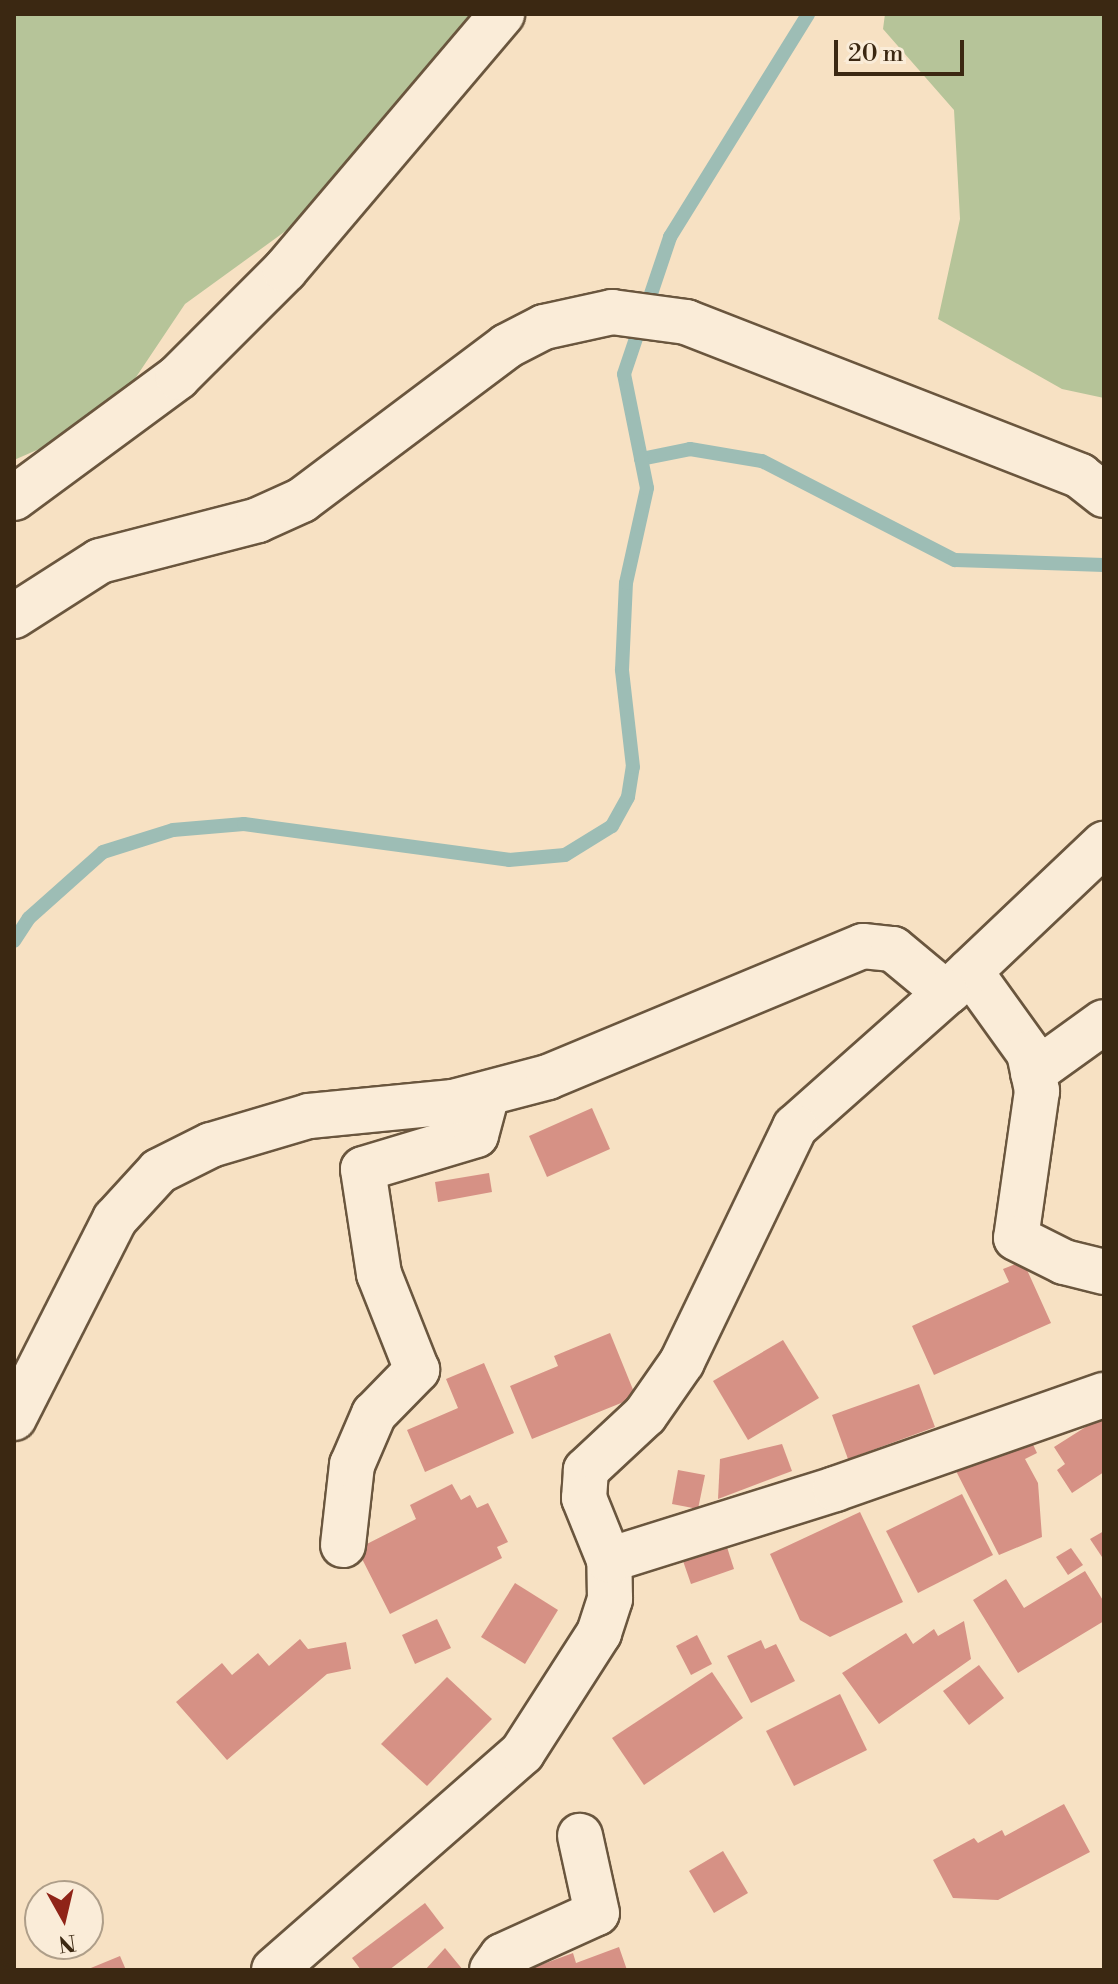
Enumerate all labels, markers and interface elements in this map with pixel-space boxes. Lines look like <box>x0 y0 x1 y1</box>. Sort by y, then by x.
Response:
scale bar <box>838 24 968 74</box>
text: 20 m <box>848 39 904 69</box>
north arrow <box>24 1880 104 1960</box>
text: N <box>57 1928 78 1957</box>

